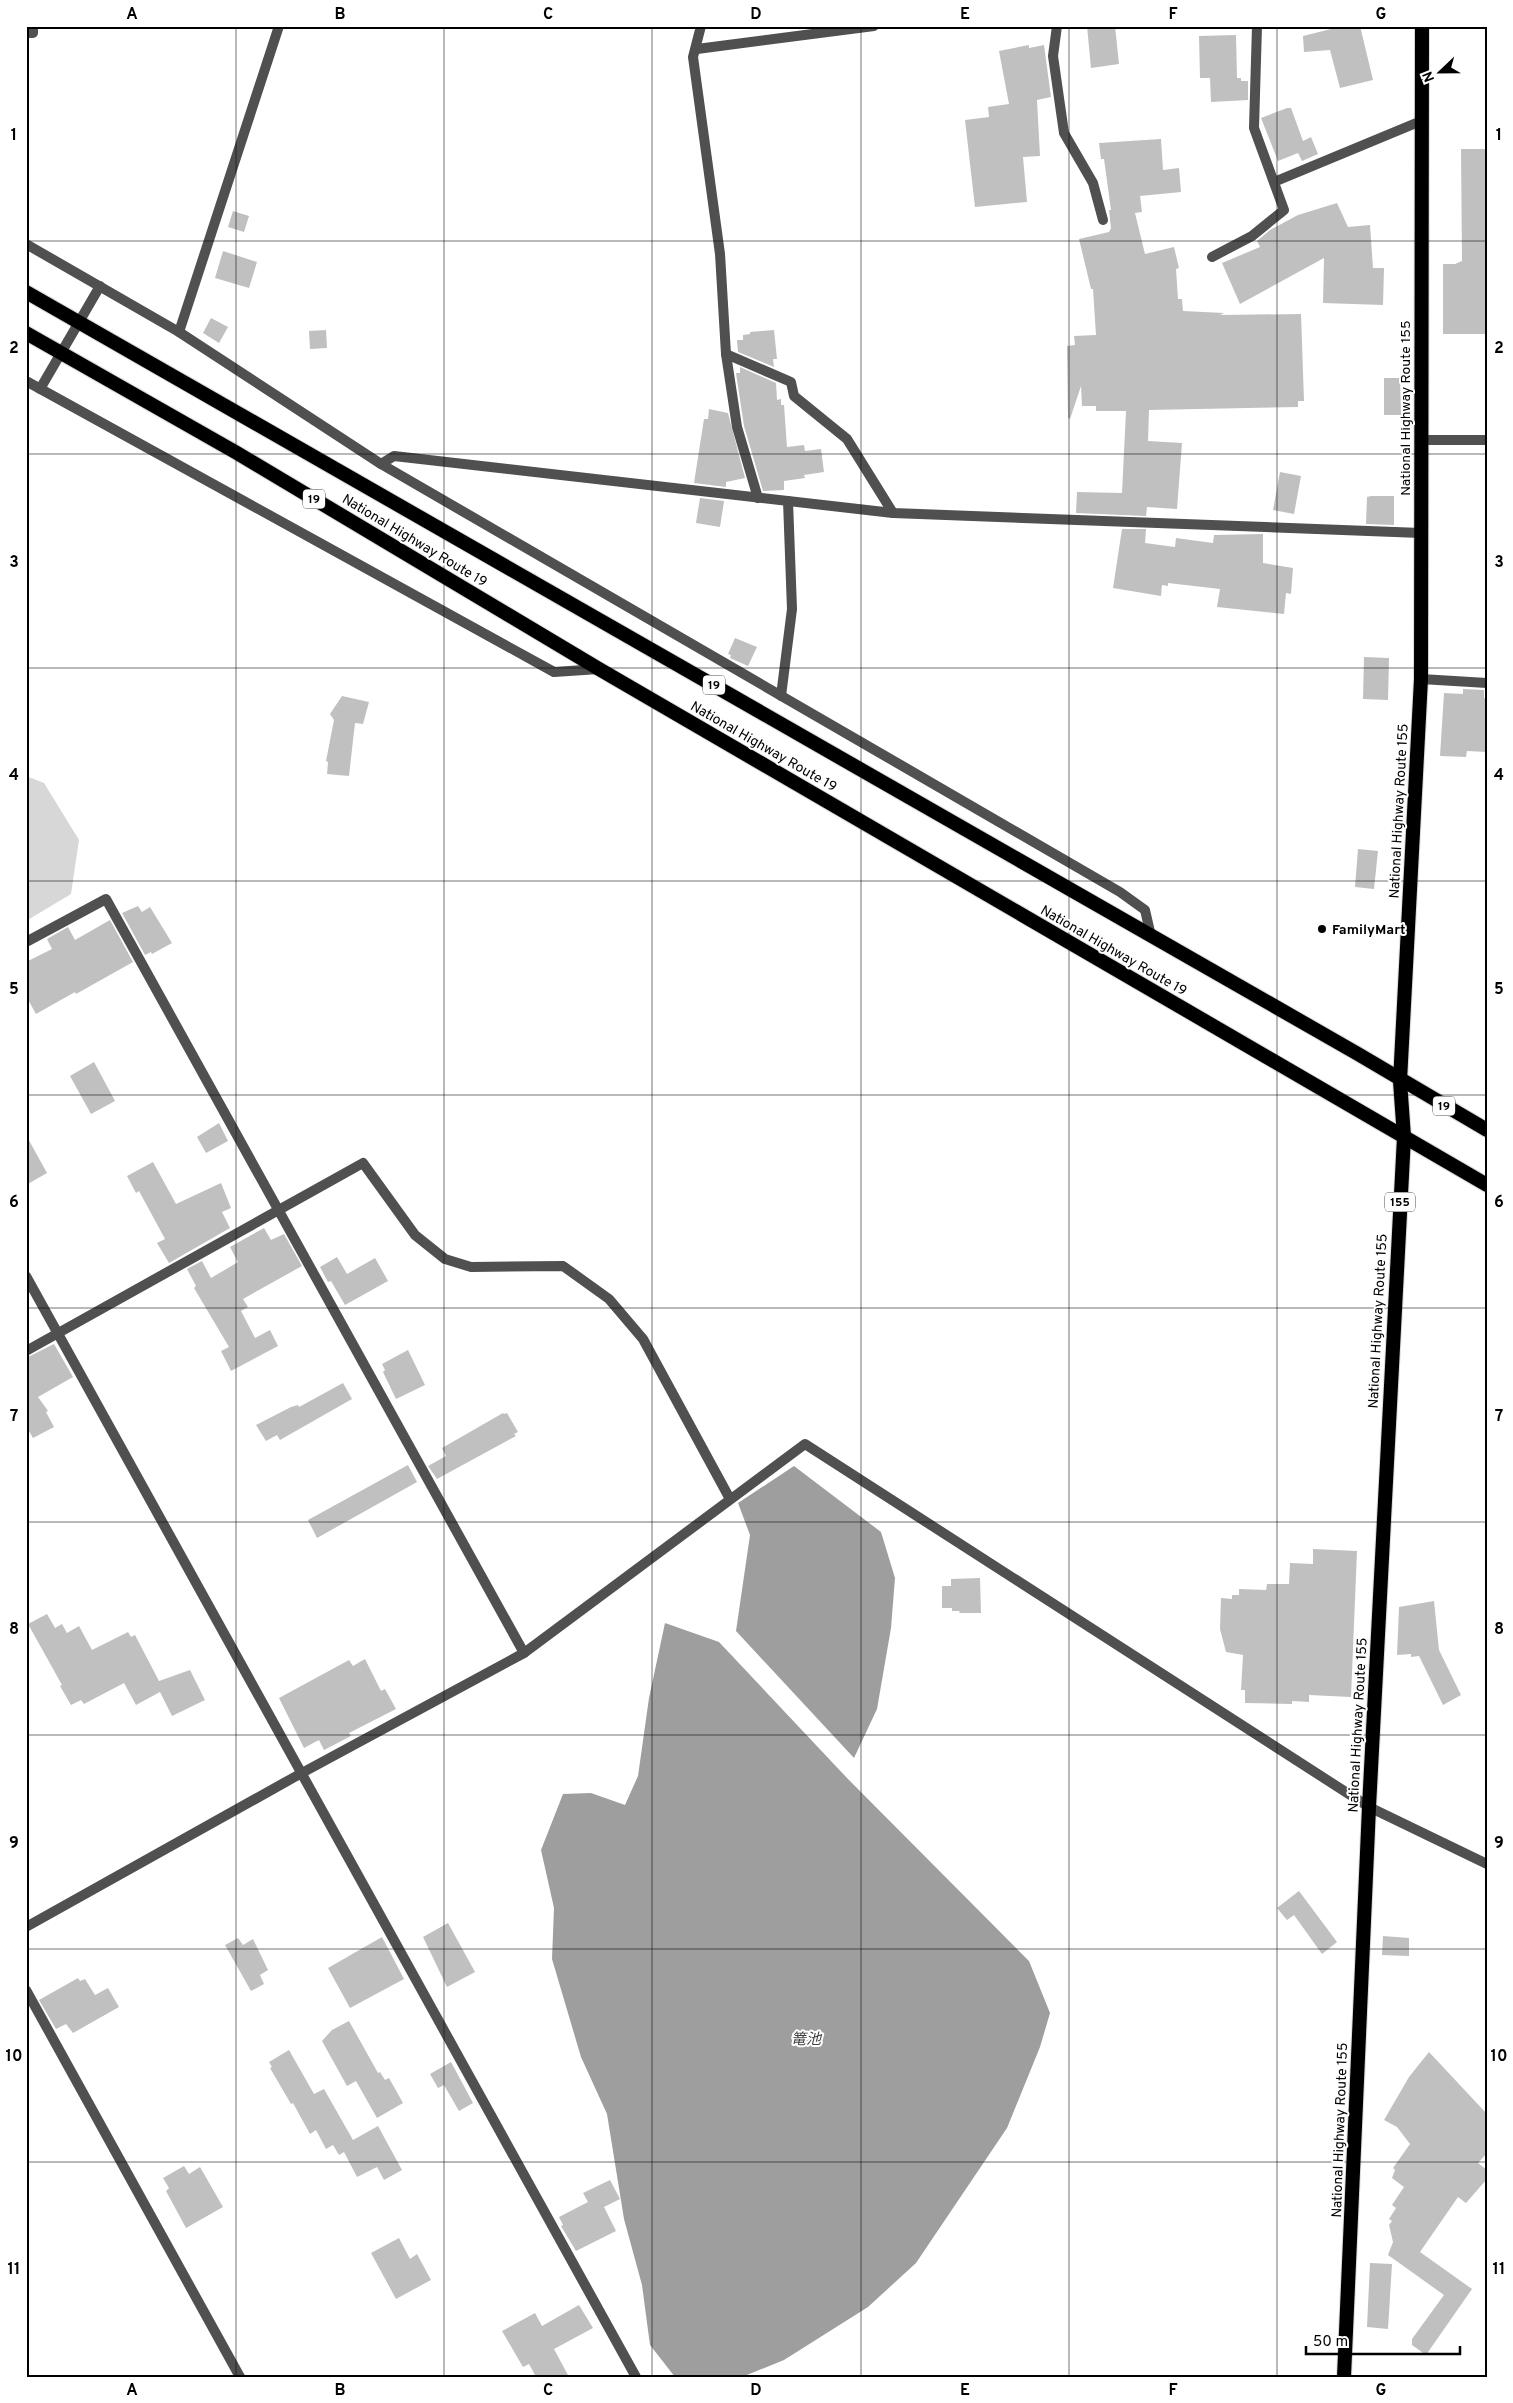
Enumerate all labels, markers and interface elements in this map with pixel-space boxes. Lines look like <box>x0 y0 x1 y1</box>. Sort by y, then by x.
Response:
text: A <box>126 5 138 25</box>
text: B <box>334 5 346 25</box>
text: C <box>543 5 553 25</box>
text: D <box>750 5 762 25</box>
text: E <box>960 5 970 25</box>
text: F <box>1168 5 1178 25</box>
text: G <box>1376 5 1386 25</box>
north arrow <box>1416 48 1466 98</box>
text: N <box>1420 68 1439 84</box>
text: 1 <box>11 126 17 146</box>
text: 1 <box>1496 126 1502 146</box>
street label: National Highway Route 155 <box>1398 320 1415 496</box>
text: 2 <box>9 339 19 359</box>
text: 2 <box>1494 339 1504 359</box>
road number: 19 <box>303 489 325 508</box>
street label: National Highway Route 19 <box>339 491 490 591</box>
text: 3 <box>9 553 19 573</box>
text: 3 <box>1494 553 1504 573</box>
road number: 19 <box>703 676 725 694</box>
street label: National Highway Route 19 <box>687 698 840 796</box>
street label: National Highway Route 155 <box>1386 723 1413 899</box>
text: 4 <box>9 766 19 786</box>
text: 4 <box>1494 766 1504 786</box>
street label: National Highway Route 19 <box>1037 902 1190 1000</box>
place label: FamilyMart <box>1332 922 1406 939</box>
marker: FamilyMart <box>1316 923 1328 935</box>
text: 5 <box>9 980 19 1000</box>
text: 5 <box>1494 980 1504 1000</box>
road number: 19 <box>1433 1096 1455 1116</box>
road number: 155 <box>1385 1192 1415 1212</box>
text: 6 <box>9 1193 19 1213</box>
text: 6 <box>1494 1193 1504 1213</box>
street label: National Highway Route 155 <box>1365 1233 1392 1409</box>
text: 7 <box>10 1407 18 1427</box>
text: 7 <box>1495 1407 1503 1427</box>
text: 8 <box>9 1620 19 1640</box>
text: 8 <box>1494 1620 1504 1640</box>
street label: National Highway Route 155 <box>1345 1637 1372 1813</box>
text: 9 <box>9 1834 19 1854</box>
text: 9 <box>1494 1834 1504 1854</box>
water label: 篭池 <box>791 2031 823 2050</box>
street label: National Highway Route 155 <box>1329 2042 1352 2218</box>
text: 10 <box>6 2047 22 2067</box>
text: 10 <box>1491 2047 1507 2067</box>
text: 11 <box>8 2260 20 2280</box>
text: 11 <box>1493 2260 1505 2280</box>
scale bar <box>1306 2323 1459 2355</box>
text: 50 m <box>1313 2333 1348 2352</box>
text: A <box>126 2381 138 2401</box>
text: B <box>334 2381 346 2401</box>
text: C <box>543 2381 553 2401</box>
text: D <box>750 2381 762 2401</box>
text: E <box>960 2381 970 2401</box>
text: F <box>1168 2381 1178 2401</box>
text: G <box>1376 2381 1386 2401</box>

